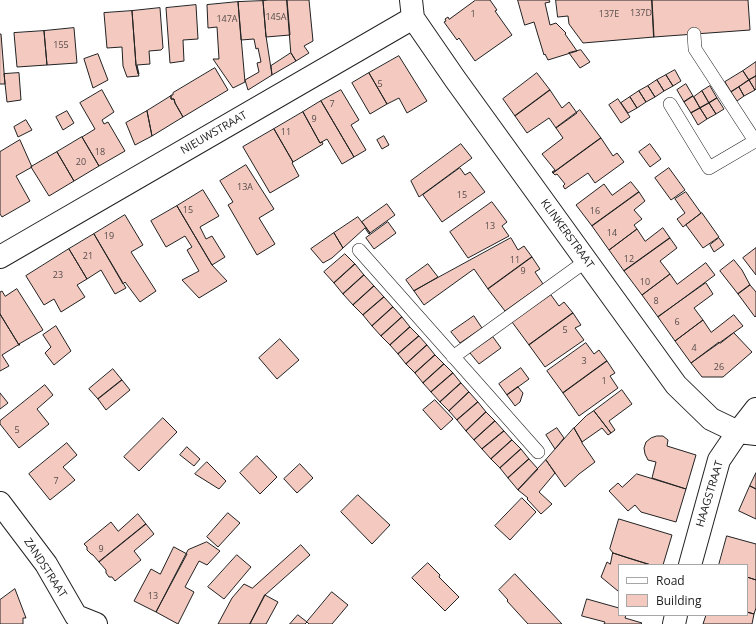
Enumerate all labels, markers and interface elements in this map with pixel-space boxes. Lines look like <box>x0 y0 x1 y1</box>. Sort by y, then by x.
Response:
house number: 137D <box>630 8 652 18</box>
house number: 1 <box>470 9 476 19</box>
house number: 137E <box>599 9 619 19</box>
house number: 145A <box>265 12 287 22</box>
house number: 147A <box>216 14 238 24</box>
house number: 155 <box>53 40 69 50</box>
house number: 5 <box>377 79 383 89</box>
house number: 7 <box>329 99 335 109</box>
street label: NIEUWSTRAAT <box>178 109 250 157</box>
house number: 9 <box>311 114 317 124</box>
house number: 11 <box>281 127 291 137</box>
house number: 18 <box>95 147 105 157</box>
house number: 20 <box>76 157 86 167</box>
house number: 13A <box>237 182 253 192</box>
house number: 15 <box>457 190 467 200</box>
street label: KLINKERSTRAAT <box>537 197 597 271</box>
house number: 15 <box>183 205 193 215</box>
house number: 16 <box>590 206 600 216</box>
house number: 13 <box>485 221 495 231</box>
house number: 14 <box>607 228 617 238</box>
house number: 19 <box>104 231 114 241</box>
house number: 21 <box>83 251 93 261</box>
house number: 12 <box>624 254 634 264</box>
house number: 11 <box>510 255 520 265</box>
house number: 9 <box>520 266 526 276</box>
house number: 23 <box>53 270 63 280</box>
house number: 10 <box>640 277 650 287</box>
house number: 8 <box>653 296 659 306</box>
house number: 6 <box>674 317 680 327</box>
house number: 5 <box>562 325 568 335</box>
house number: 4 <box>691 343 697 353</box>
house number: 3 <box>581 356 587 366</box>
house number: 26 <box>714 362 724 372</box>
house number: 1 <box>601 376 607 386</box>
house number: 5 <box>14 425 20 435</box>
street label: HAAGSTRAAT <box>694 459 726 529</box>
house number: 7 <box>53 476 59 486</box>
street label: ZANDSTRAAT <box>21 536 69 600</box>
house number: 9 <box>98 544 104 554</box>
legend <box>618 564 748 616</box>
text: Road <box>656 572 685 589</box>
house number: 13 <box>148 591 158 601</box>
text: Building <box>656 592 701 609</box>

